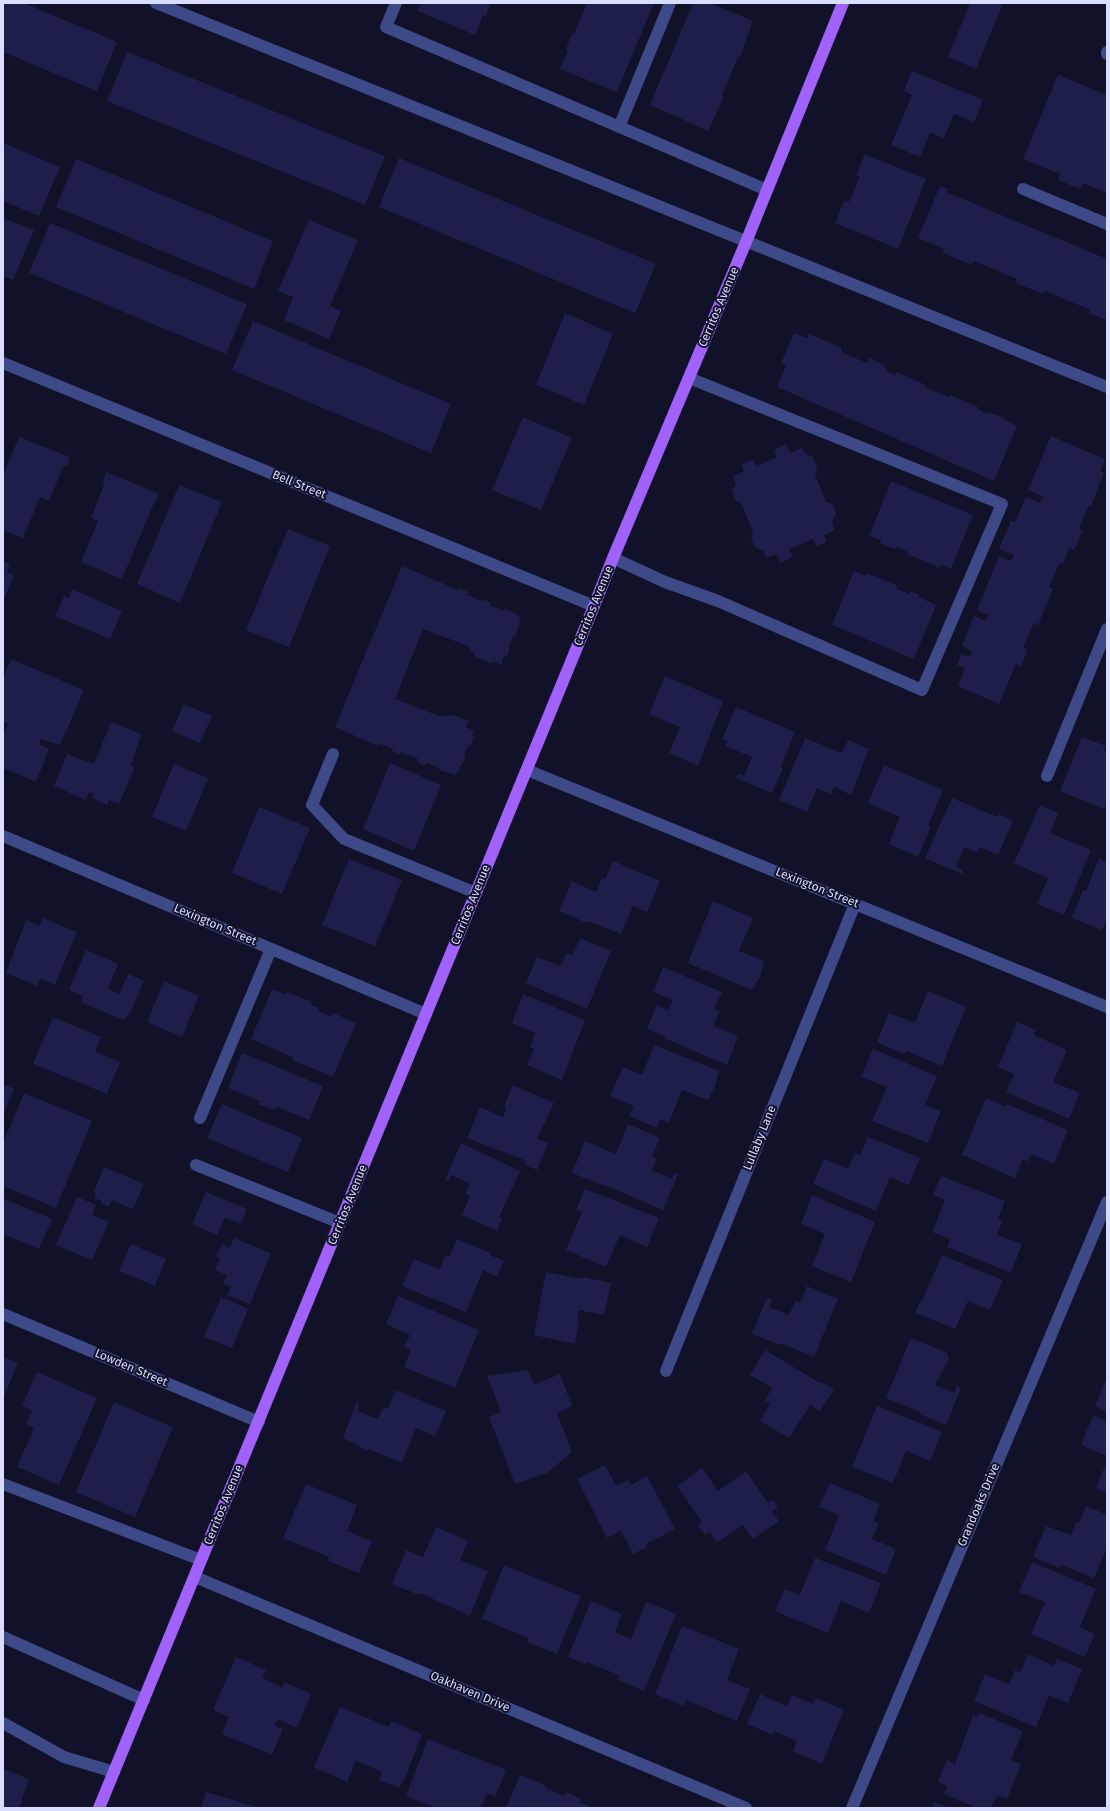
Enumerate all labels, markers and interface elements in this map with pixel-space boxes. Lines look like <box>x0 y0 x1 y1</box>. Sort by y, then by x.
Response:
street label: Cerritos Avenue <box>696 265 742 349</box>
street label: Bell Street <box>270 468 328 502</box>
street label: Cerritos Avenue <box>571 564 617 648</box>
street label: Cerritos Avenue <box>448 863 494 947</box>
street label: Lexington Street <box>773 865 861 911</box>
street label: Lexington Street <box>171 901 259 949</box>
street label: Lullaby Lane <box>741 1104 779 1172</box>
street label: Cerritos Avenue <box>325 1163 371 1247</box>
street label: Lowden Street <box>92 1346 170 1390</box>
street label: Grandoaks Drive <box>955 1461 1003 1549</box>
street label: Cerritos Avenue <box>201 1463 247 1547</box>
street label: Oakhaven Drive <box>428 1669 512 1715</box>

